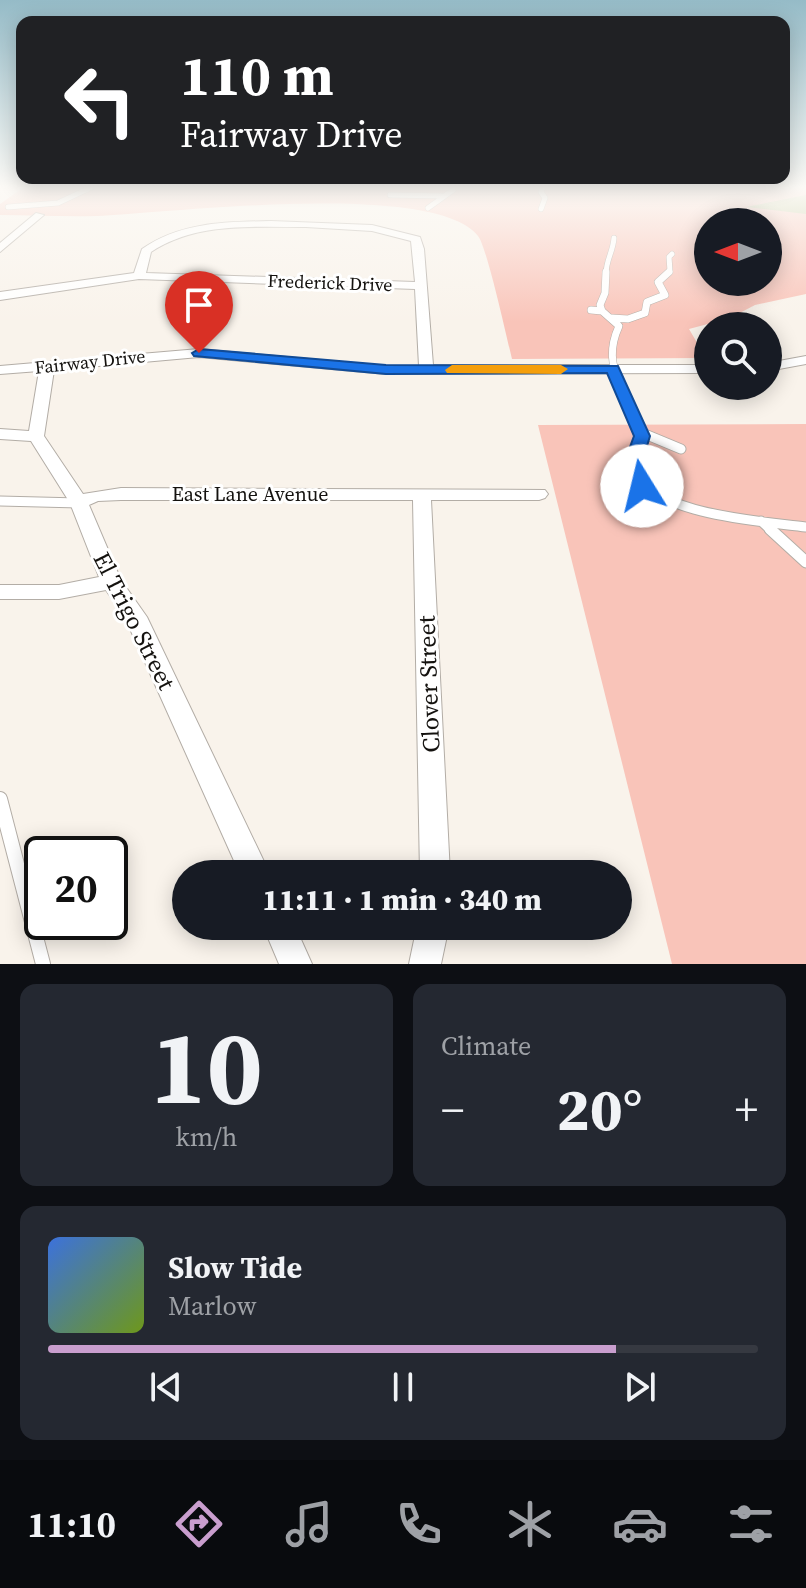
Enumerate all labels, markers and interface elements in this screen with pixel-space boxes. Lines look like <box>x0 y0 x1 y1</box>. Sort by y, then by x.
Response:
text: 110 m <box>180 37 334 114</box>
icon: left <box>48 48 152 152</box>
text: Fairway Drive <box>180 110 403 159</box>
north arrow <box>694 208 782 296</box>
map controls <box>694 208 782 400</box>
street label: Frederick Drive <box>267 268 393 297</box>
pin <box>165 271 233 353</box>
icon: arrive <box>177 283 221 327</box>
button: search <box>694 312 782 400</box>
street label: Fairway Drive <box>33 343 147 380</box>
position arrow <box>600 444 684 528</box>
street label: East Lane Avenue <box>172 480 328 508</box>
street label: El Trigo Street <box>86 546 183 696</box>
street label: Clover Street <box>410 615 447 753</box>
speed limit sign: 20 <box>24 836 128 940</box>
text: 11:11 · 1 min · 340 m <box>262 879 542 920</box>
text: 10 <box>150 995 263 1138</box>
text: Climate <box>441 1028 531 1064</box>
text: 20° <box>557 1068 642 1150</box>
text: − <box>441 1079 464 1140</box>
text: + <box>735 1079 758 1140</box>
text: km/h <box>176 1119 237 1155</box>
text: Slow Tide <box>168 1247 302 1288</box>
text: Marlow <box>168 1288 257 1324</box>
icon: previous <box>144 1365 188 1409</box>
icon: pause <box>381 1365 425 1409</box>
icon: next <box>618 1365 662 1409</box>
icon: directions <box>171 1496 227 1552</box>
icon: music <box>281 1496 337 1552</box>
icon: phone <box>391 1496 447 1552</box>
icon: climate <box>502 1496 558 1552</box>
icon: car <box>612 1496 668 1552</box>
icon: filters <box>723 1496 779 1552</box>
text: 11:10 <box>27 1500 116 1549</box>

